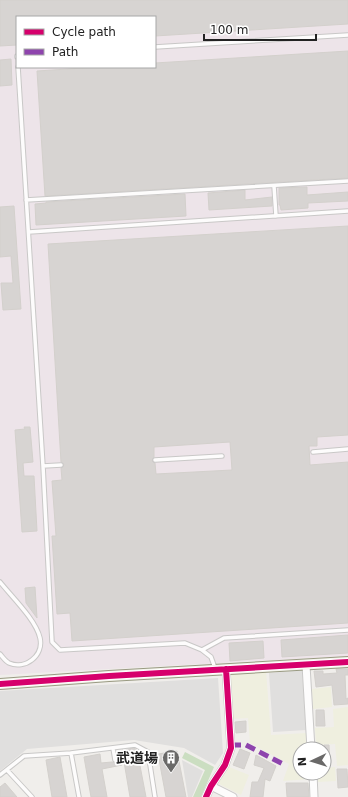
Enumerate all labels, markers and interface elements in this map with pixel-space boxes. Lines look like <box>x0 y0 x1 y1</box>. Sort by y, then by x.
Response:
legend <box>16 16 156 68</box>
scale bar <box>204 16 316 42</box>
text: 100 m <box>210 23 248 37</box>
text: Cycle path <box>52 25 116 39</box>
text: Path <box>52 45 78 59</box>
north arrow <box>292 741 332 781</box>
building icon: 武道場 <box>161 748 181 773</box>
place label: 武道場 <box>116 750 158 766</box>
text: N <box>296 757 309 767</box>

